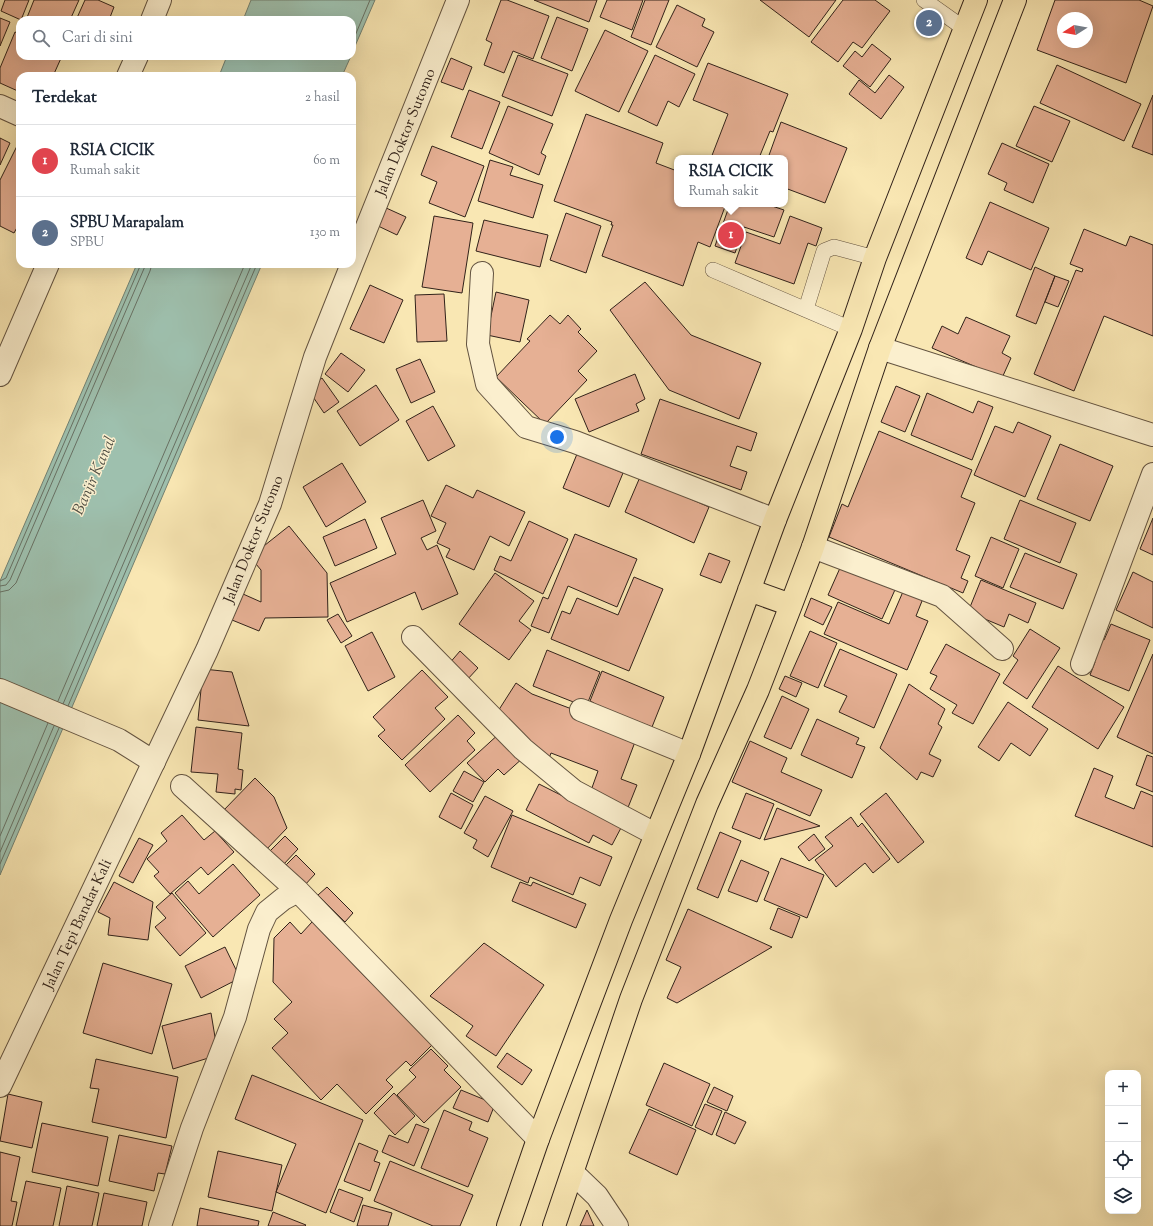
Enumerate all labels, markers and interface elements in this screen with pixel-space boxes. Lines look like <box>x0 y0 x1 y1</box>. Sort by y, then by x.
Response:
pin: 2 <box>916 8 942 38</box>
north arrow <box>1057 12 1093 48</box>
search box <box>16 16 356 60</box>
icon: search <box>30 27 52 49</box>
text: Cari di sini <box>62 28 133 49</box>
street label: Jalan Doktor Sutomo <box>371 66 442 200</box>
text: Terdekat <box>32 86 97 110</box>
text: 2 hasil <box>305 89 340 107</box>
text: RSIA CICIK <box>70 141 155 162</box>
text: 1 <box>43 152 47 170</box>
text: 60 m <box>313 152 340 170</box>
popup <box>674 155 788 207</box>
text: Rumah sakit <box>70 162 140 180</box>
text: RSIA CICIK <box>689 162 773 183</box>
text: Rumah sakit <box>689 183 759 201</box>
text: SPBU Marapalam <box>70 213 184 234</box>
pin: 1 <box>718 220 744 250</box>
text: 2 <box>42 224 48 242</box>
text: 130 m <box>310 224 340 242</box>
text: SPBU <box>70 234 104 252</box>
your location <box>547 427 567 447</box>
water label: Banjir Kanal <box>68 433 123 519</box>
street label: Jalan Doktor Sutomo <box>219 473 290 607</box>
street label: Jalan Tepi Bandar Kali <box>39 856 118 994</box>
map controls <box>1105 1070 1141 1214</box>
button: + <box>1105 1070 1141 1106</box>
button: − <box>1105 1106 1141 1142</box>
button: locate <box>1105 1142 1141 1178</box>
button: layers <box>1105 1178 1141 1214</box>

